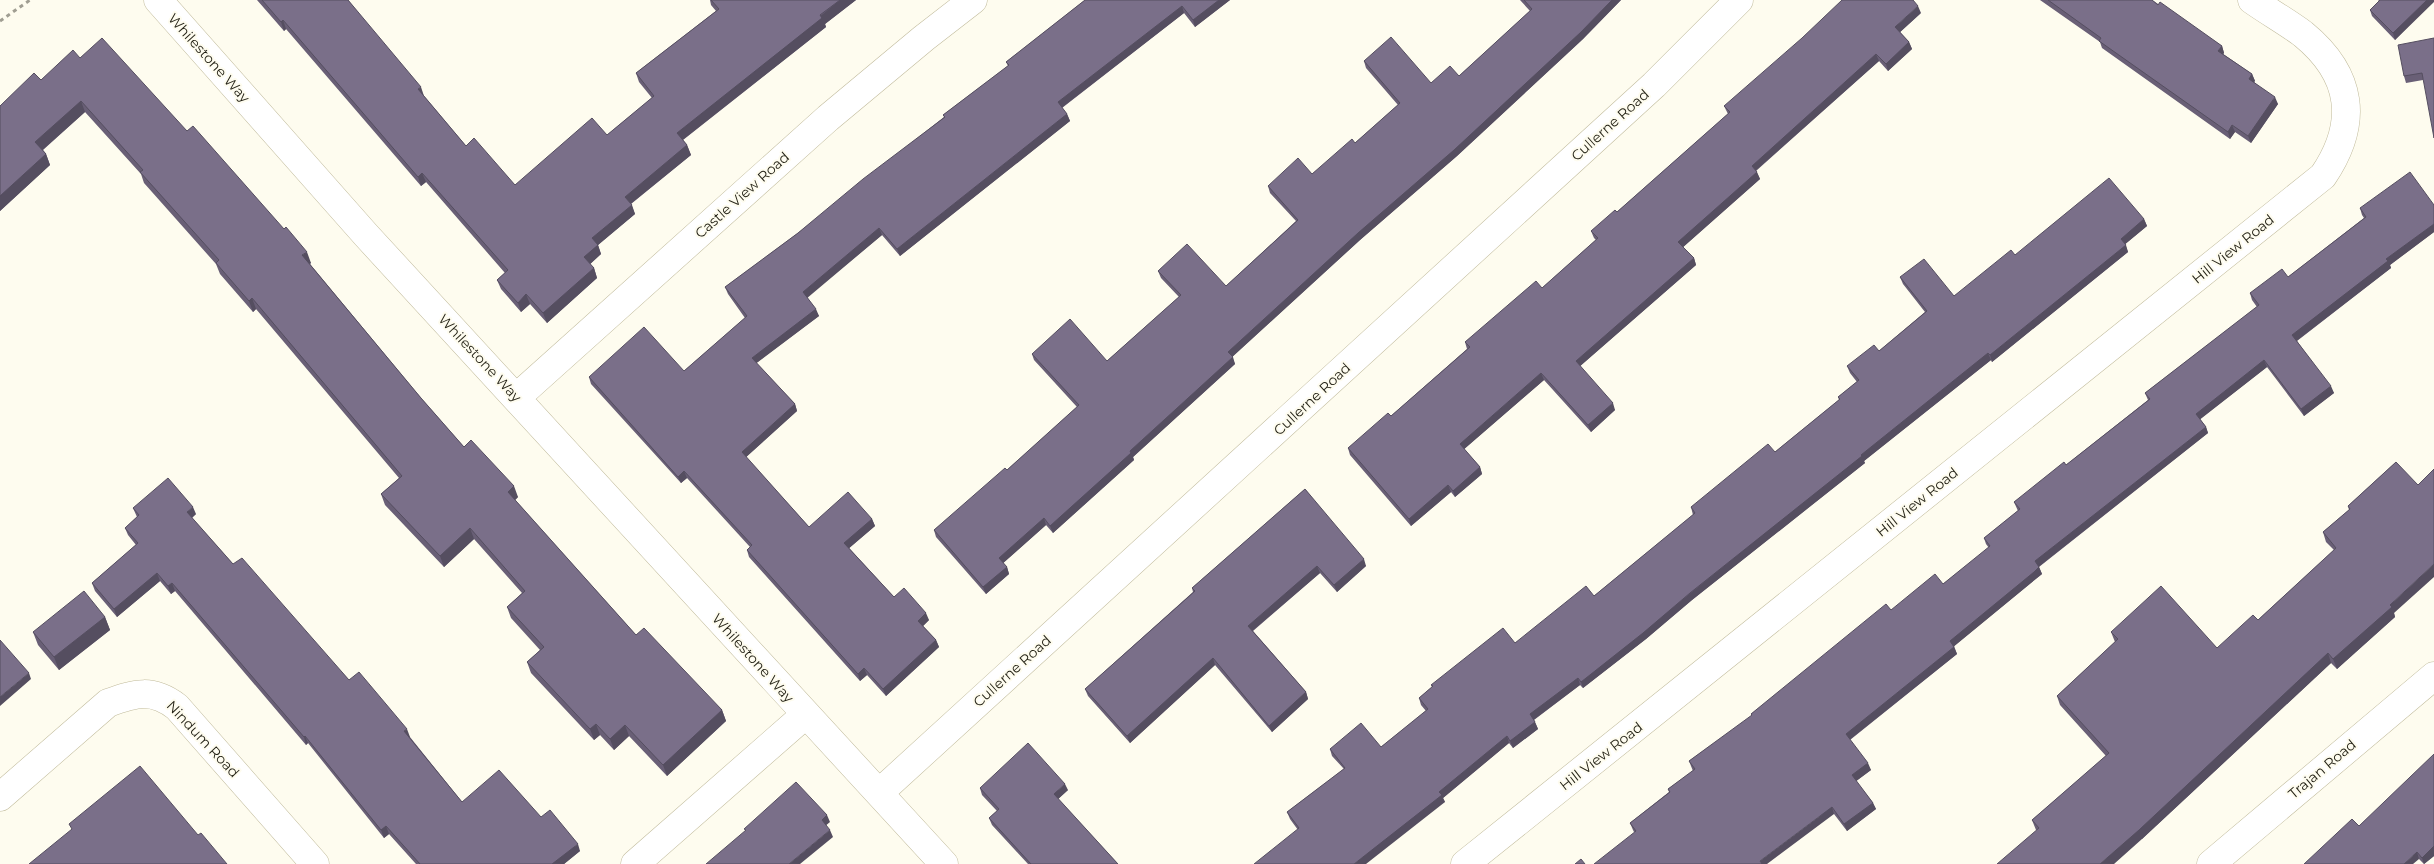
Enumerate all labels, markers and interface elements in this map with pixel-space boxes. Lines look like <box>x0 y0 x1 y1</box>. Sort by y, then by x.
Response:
street label: Whilestone Way <box>164 10 254 107</box>
street label: Cullerne Road <box>1567 85 1653 165</box>
street label: Castle View Road <box>691 148 793 242</box>
street label: Hill View Road <box>2188 210 2278 288</box>
street label: Whilestone Way <box>435 310 526 406</box>
street label: Cullerne Road <box>1270 359 1354 439</box>
street label: Hill View Road <box>1872 463 1962 541</box>
street label: Whilestone Way <box>708 610 798 707</box>
street label: Cullerne Road <box>969 631 1055 711</box>
street label: Nindum Road <box>163 697 243 781</box>
street label: Hill View Road <box>1556 718 1646 794</box>
street label: Trajan Road <box>2284 735 2360 803</box>

